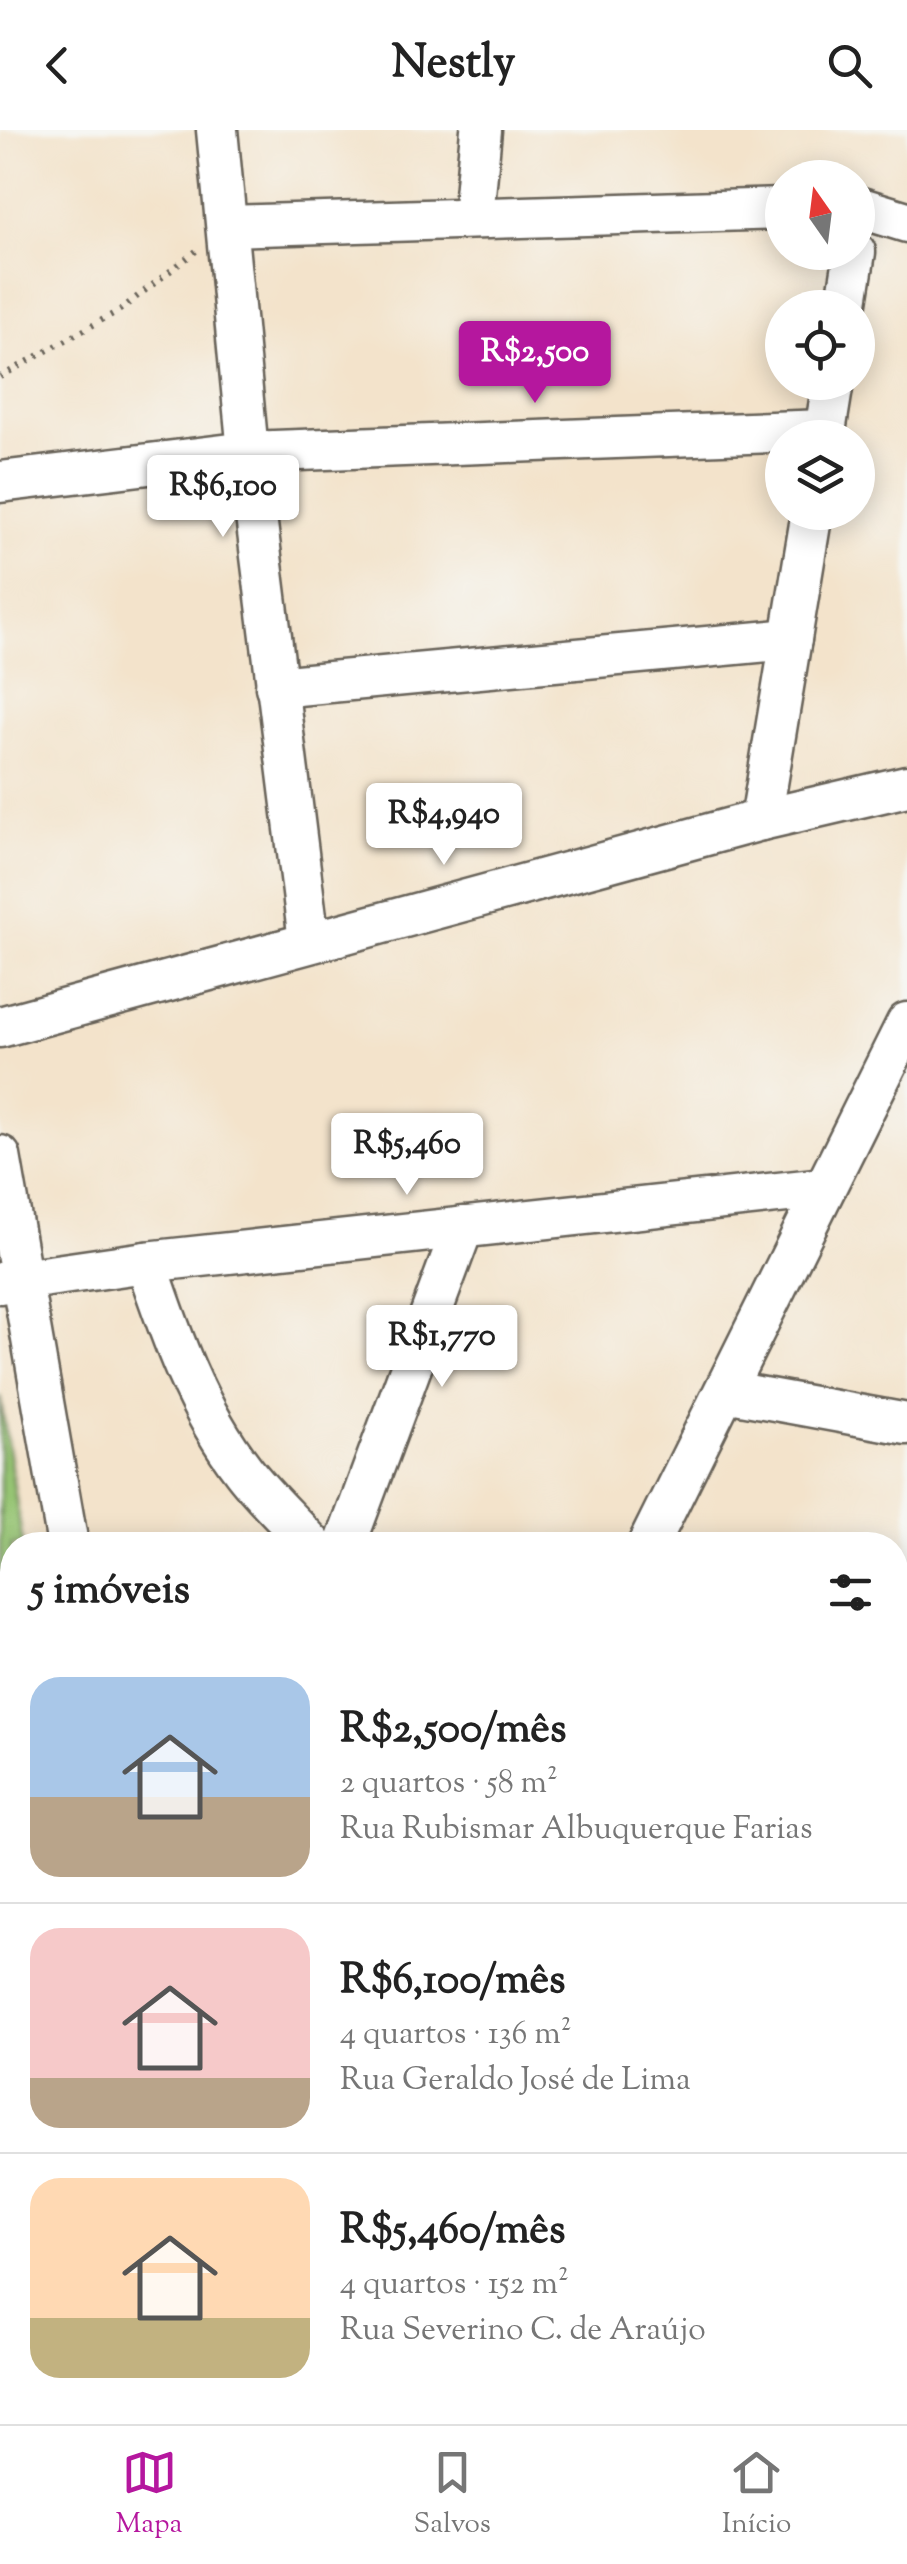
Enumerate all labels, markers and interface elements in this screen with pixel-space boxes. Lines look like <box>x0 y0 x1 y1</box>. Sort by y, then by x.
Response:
text: Nestly <box>392 33 515 98</box>
icon: back <box>30 38 85 93</box>
icon: search <box>822 38 877 93</box>
north arrow <box>765 160 875 270</box>
map controls <box>765 160 875 530</box>
button: locate <box>765 290 875 400</box>
pin: R$2,500 <box>443 321 627 406</box>
text: R$2,500 <box>481 330 589 376</box>
button: layers <box>765 420 875 530</box>
pin: R$6,100 <box>131 455 315 540</box>
text: R$6,100 <box>169 464 277 510</box>
pin: R$4,940 <box>352 783 536 868</box>
text: R$4,940 <box>388 792 500 838</box>
pin: R$5,460 <box>315 1113 499 1198</box>
text: R$5,460 <box>353 1122 461 1168</box>
pin: R$1,770 <box>350 1305 534 1390</box>
text: R$1,770 <box>388 1314 496 1360</box>
text: 5 imóveis <box>30 1562 190 1622</box>
icon: filters <box>823 1565 878 1620</box>
text: R$2,500/mês <box>340 1701 566 1761</box>
icon: home <box>110 1717 230 1837</box>
text: 2 quartos · 58 m² <box>340 1761 558 1807</box>
text: Rua Rubismar Albuquerque Farias <box>340 1807 813 1853</box>
text: R$6,100/mês <box>340 1952 566 2012</box>
icon: home <box>110 1968 230 2088</box>
text: 4 quartos · 136 m² <box>340 2012 571 2058</box>
text: Rua Geraldo José de Lima <box>340 2058 691 2104</box>
text: R$5,460/mês <box>340 2202 565 2262</box>
icon: home <box>110 2218 230 2338</box>
text: 4 quartos · 152 m² <box>340 2262 569 2308</box>
text: Rua Severino C. de Araújo <box>340 2308 706 2354</box>
tab: Mapa <box>116 2445 182 2545</box>
tab: Salvos <box>414 2445 491 2545</box>
tab: Início <box>722 2445 791 2545</box>

